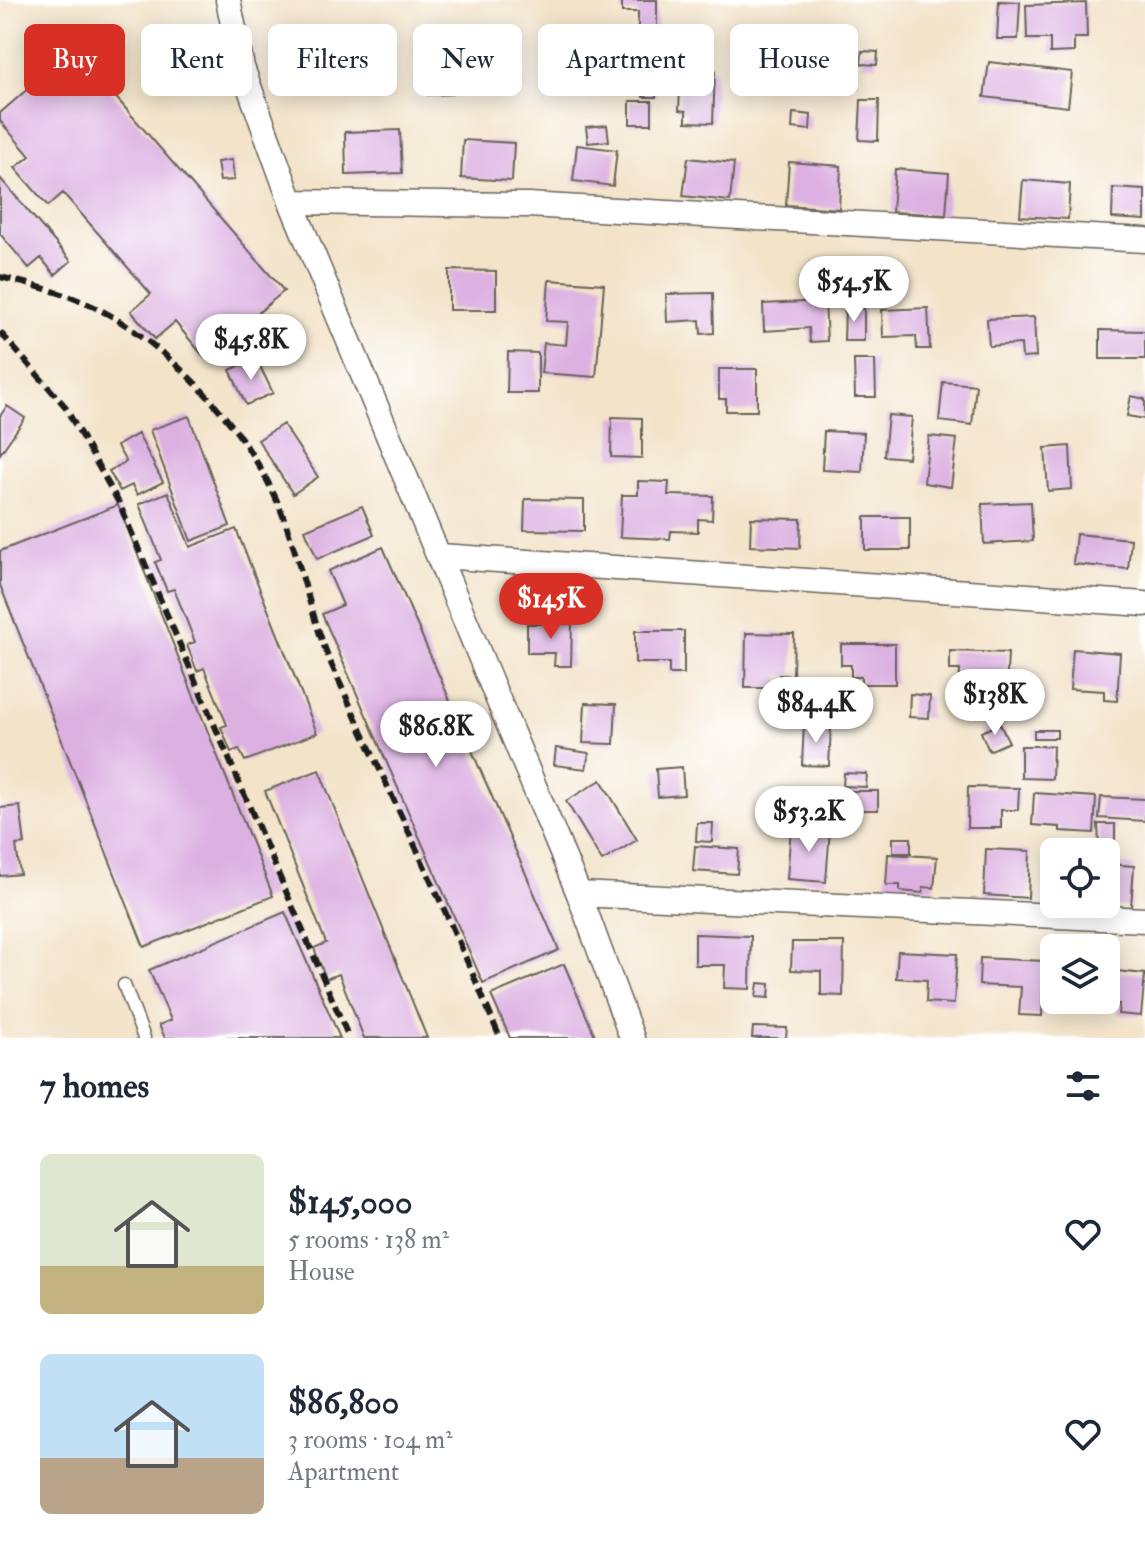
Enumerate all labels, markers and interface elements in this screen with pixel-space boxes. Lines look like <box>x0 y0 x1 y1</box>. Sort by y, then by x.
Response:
chip: Buy <box>24 24 125 96</box>
chip: Rent <box>141 24 252 96</box>
chip: Filters <box>268 24 397 96</box>
chip: New <box>413 24 522 96</box>
chip: Apartment <box>538 24 714 96</box>
chip: House <box>730 24 858 96</box>
pin: $54.5K <box>789 256 919 324</box>
text: $54.5K <box>817 266 891 298</box>
pin: $45.8K <box>186 314 316 382</box>
text: $45.8K <box>213 324 289 356</box>
pin: $145K <box>495 573 607 641</box>
text: $145K <box>517 583 585 615</box>
pin: $138K <box>939 669 1051 737</box>
pin: $84.4K <box>751 677 881 745</box>
text: $138K <box>963 679 1027 711</box>
text: $84.4K <box>776 687 856 719</box>
pin: $86.8K <box>371 701 501 769</box>
text: $86.8K <box>398 711 474 743</box>
pin: $53.2K <box>744 786 874 854</box>
text: $53.2K <box>773 796 845 828</box>
map controls <box>1040 838 1120 1014</box>
button: locate <box>1040 838 1120 918</box>
button: layers <box>1040 934 1120 1014</box>
icon: filters <box>1061 1064 1105 1108</box>
text: 7 homes <box>40 1065 149 1108</box>
text: $145,000 <box>288 1181 412 1224</box>
icon: home <box>104 1186 200 1282</box>
icon: heart <box>1061 1212 1105 1256</box>
text: 5 rooms · 138 m² <box>288 1224 449 1256</box>
text: House <box>288 1256 355 1288</box>
text: $86,800 <box>288 1381 399 1424</box>
icon: home <box>104 1386 200 1482</box>
icon: heart <box>1061 1412 1105 1456</box>
text: 3 rooms · 104 m² <box>288 1424 453 1456</box>
text: Apartment <box>288 1456 399 1488</box>

